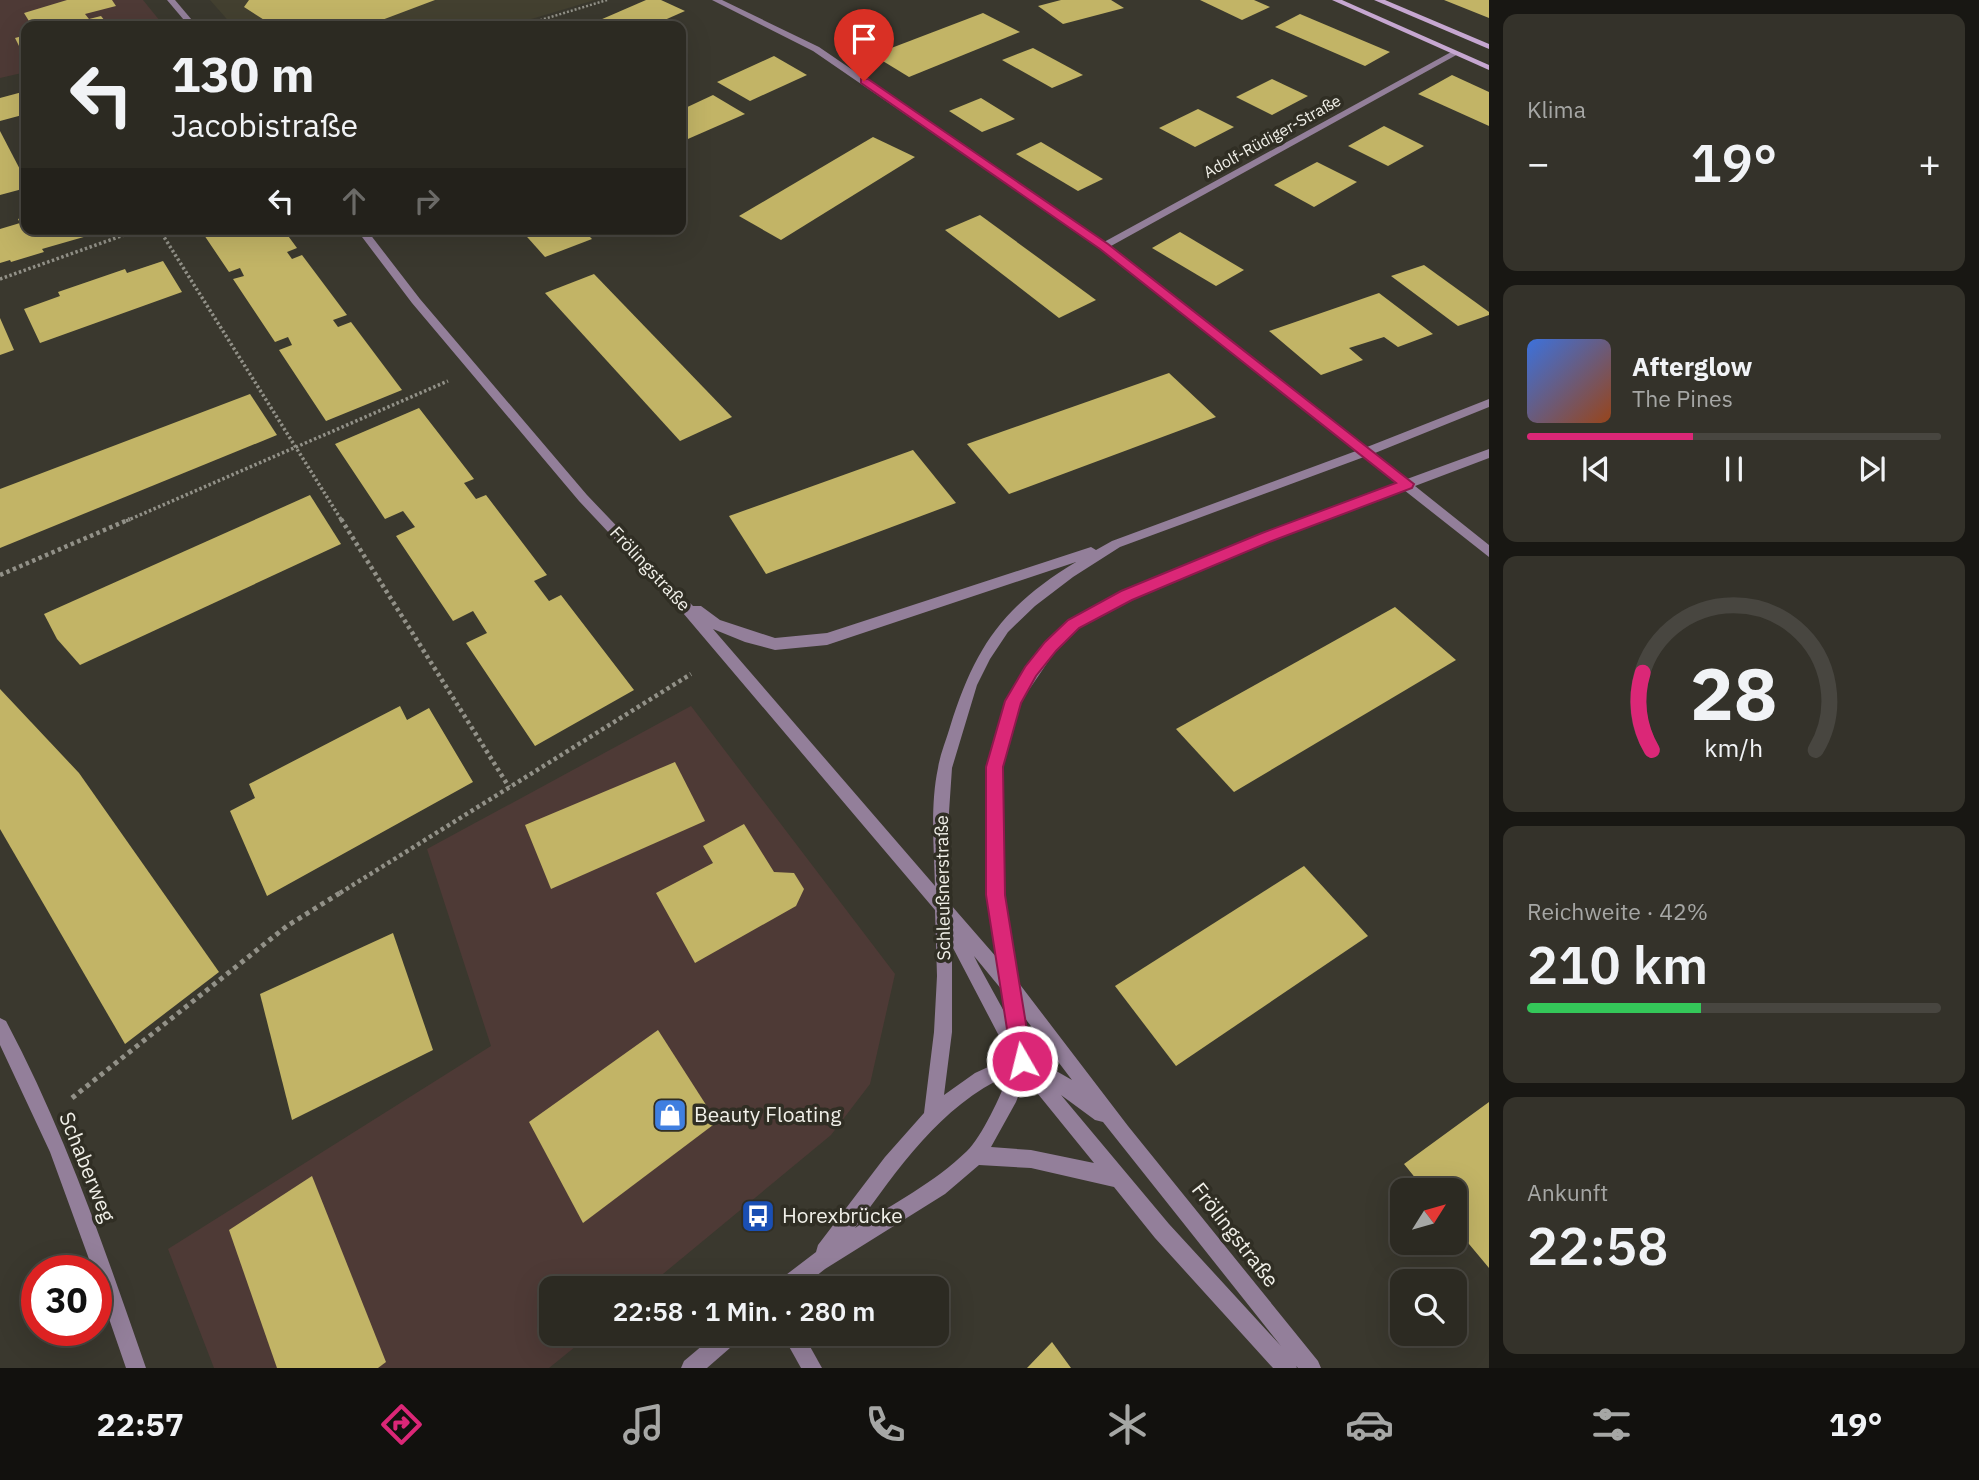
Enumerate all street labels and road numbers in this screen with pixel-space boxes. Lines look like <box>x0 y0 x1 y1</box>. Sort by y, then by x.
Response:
street label: Adolf-Rüdiger-Straße <box>1200 90 1344 182</box>
street label: Frölingstraße <box>605 521 696 616</box>
street label: Schleußnerstraße <box>930 815 955 961</box>
street label: Schaberweg <box>53 1108 123 1226</box>
street label: Frölingstraße <box>1186 1176 1286 1293</box>

